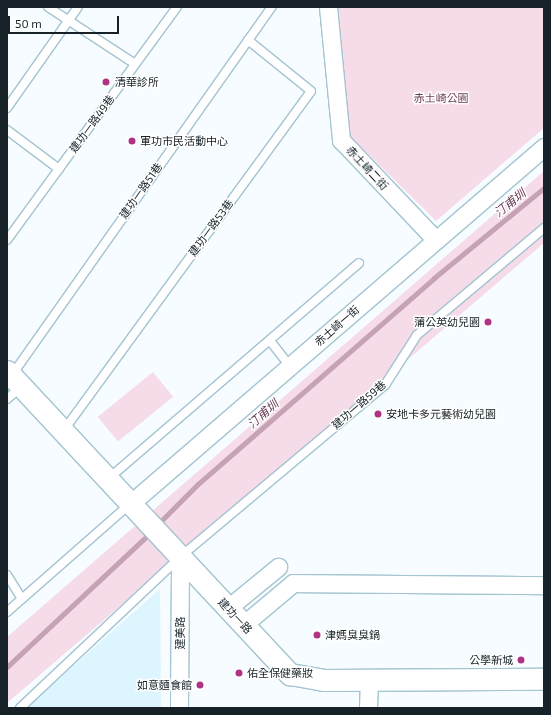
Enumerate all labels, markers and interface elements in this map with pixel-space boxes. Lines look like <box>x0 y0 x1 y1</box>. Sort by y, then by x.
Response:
scale bar <box>10 8 121 34</box>
text: 50 m <box>15 16 42 30</box>
place label: 清華診所 <box>115 75 159 89</box>
marker: 清華診所 <box>100 76 112 88</box>
park label: 赤土崎公園 <box>414 91 468 105</box>
street label: 建功一路49巷 <box>67 93 117 155</box>
place label: 軍功市民活動中心 <box>140 134 228 148</box>
marker: 軍功市民活動中心 <box>127 136 137 146</box>
street label: 赤土崎二街 <box>343 143 391 193</box>
street label: 建功一路51巷 <box>117 160 165 222</box>
water label: 汀甫圳 <box>491 186 529 220</box>
street label: 建功一路53巷 <box>186 197 236 259</box>
street label: 赤土崎一街 <box>312 303 362 349</box>
place label: 蒲公英幼兒園 <box>414 315 480 329</box>
marker: 蒲公英幼兒園 <box>483 317 493 327</box>
street label: 建功一路59巷 <box>329 378 389 432</box>
water label: 汀甫圳 <box>245 397 281 431</box>
place label: 安地卡多元藝術幼兒園 <box>386 407 496 421</box>
marker: 安地卡多元藝術幼兒園 <box>373 409 383 419</box>
street label: 建功一路 <box>215 595 255 637</box>
street label: 建美路 <box>173 617 187 649</box>
place label: 津媽臭臭鍋 <box>325 628 380 642</box>
marker: 津媽臭臭鍋 <box>312 630 322 640</box>
place label: 公學新城 <box>469 653 513 667</box>
marker: 公學新城 <box>516 655 526 665</box>
place label: 佑全保健藥妝 <box>247 666 313 680</box>
marker: 佑全保健藥妝 <box>234 668 244 678</box>
place label: 如意麵食館 <box>137 678 192 692</box>
marker: 如意麵食館 <box>195 680 205 690</box>

